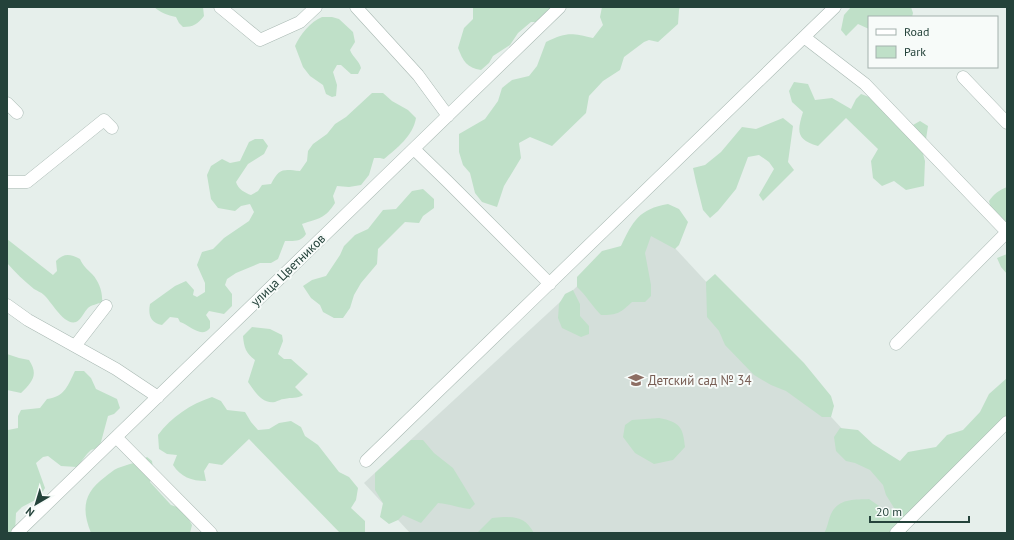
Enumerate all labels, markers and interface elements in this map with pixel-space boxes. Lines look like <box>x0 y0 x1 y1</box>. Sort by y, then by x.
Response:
legend <box>868 16 998 68</box>
text: Road <box>904 24 929 39</box>
text: Park <box>904 44 926 59</box>
street label: улица Цветников <box>247 230 329 310</box>
school or university icon: Детский сад № 34 <box>627 371 645 389</box>
place label: Детский сад № 34 <box>648 372 751 389</box>
north arrow <box>16 484 56 524</box>
scale bar <box>870 498 969 524</box>
text: N <box>23 504 37 520</box>
text: 20 m <box>876 504 902 519</box>

